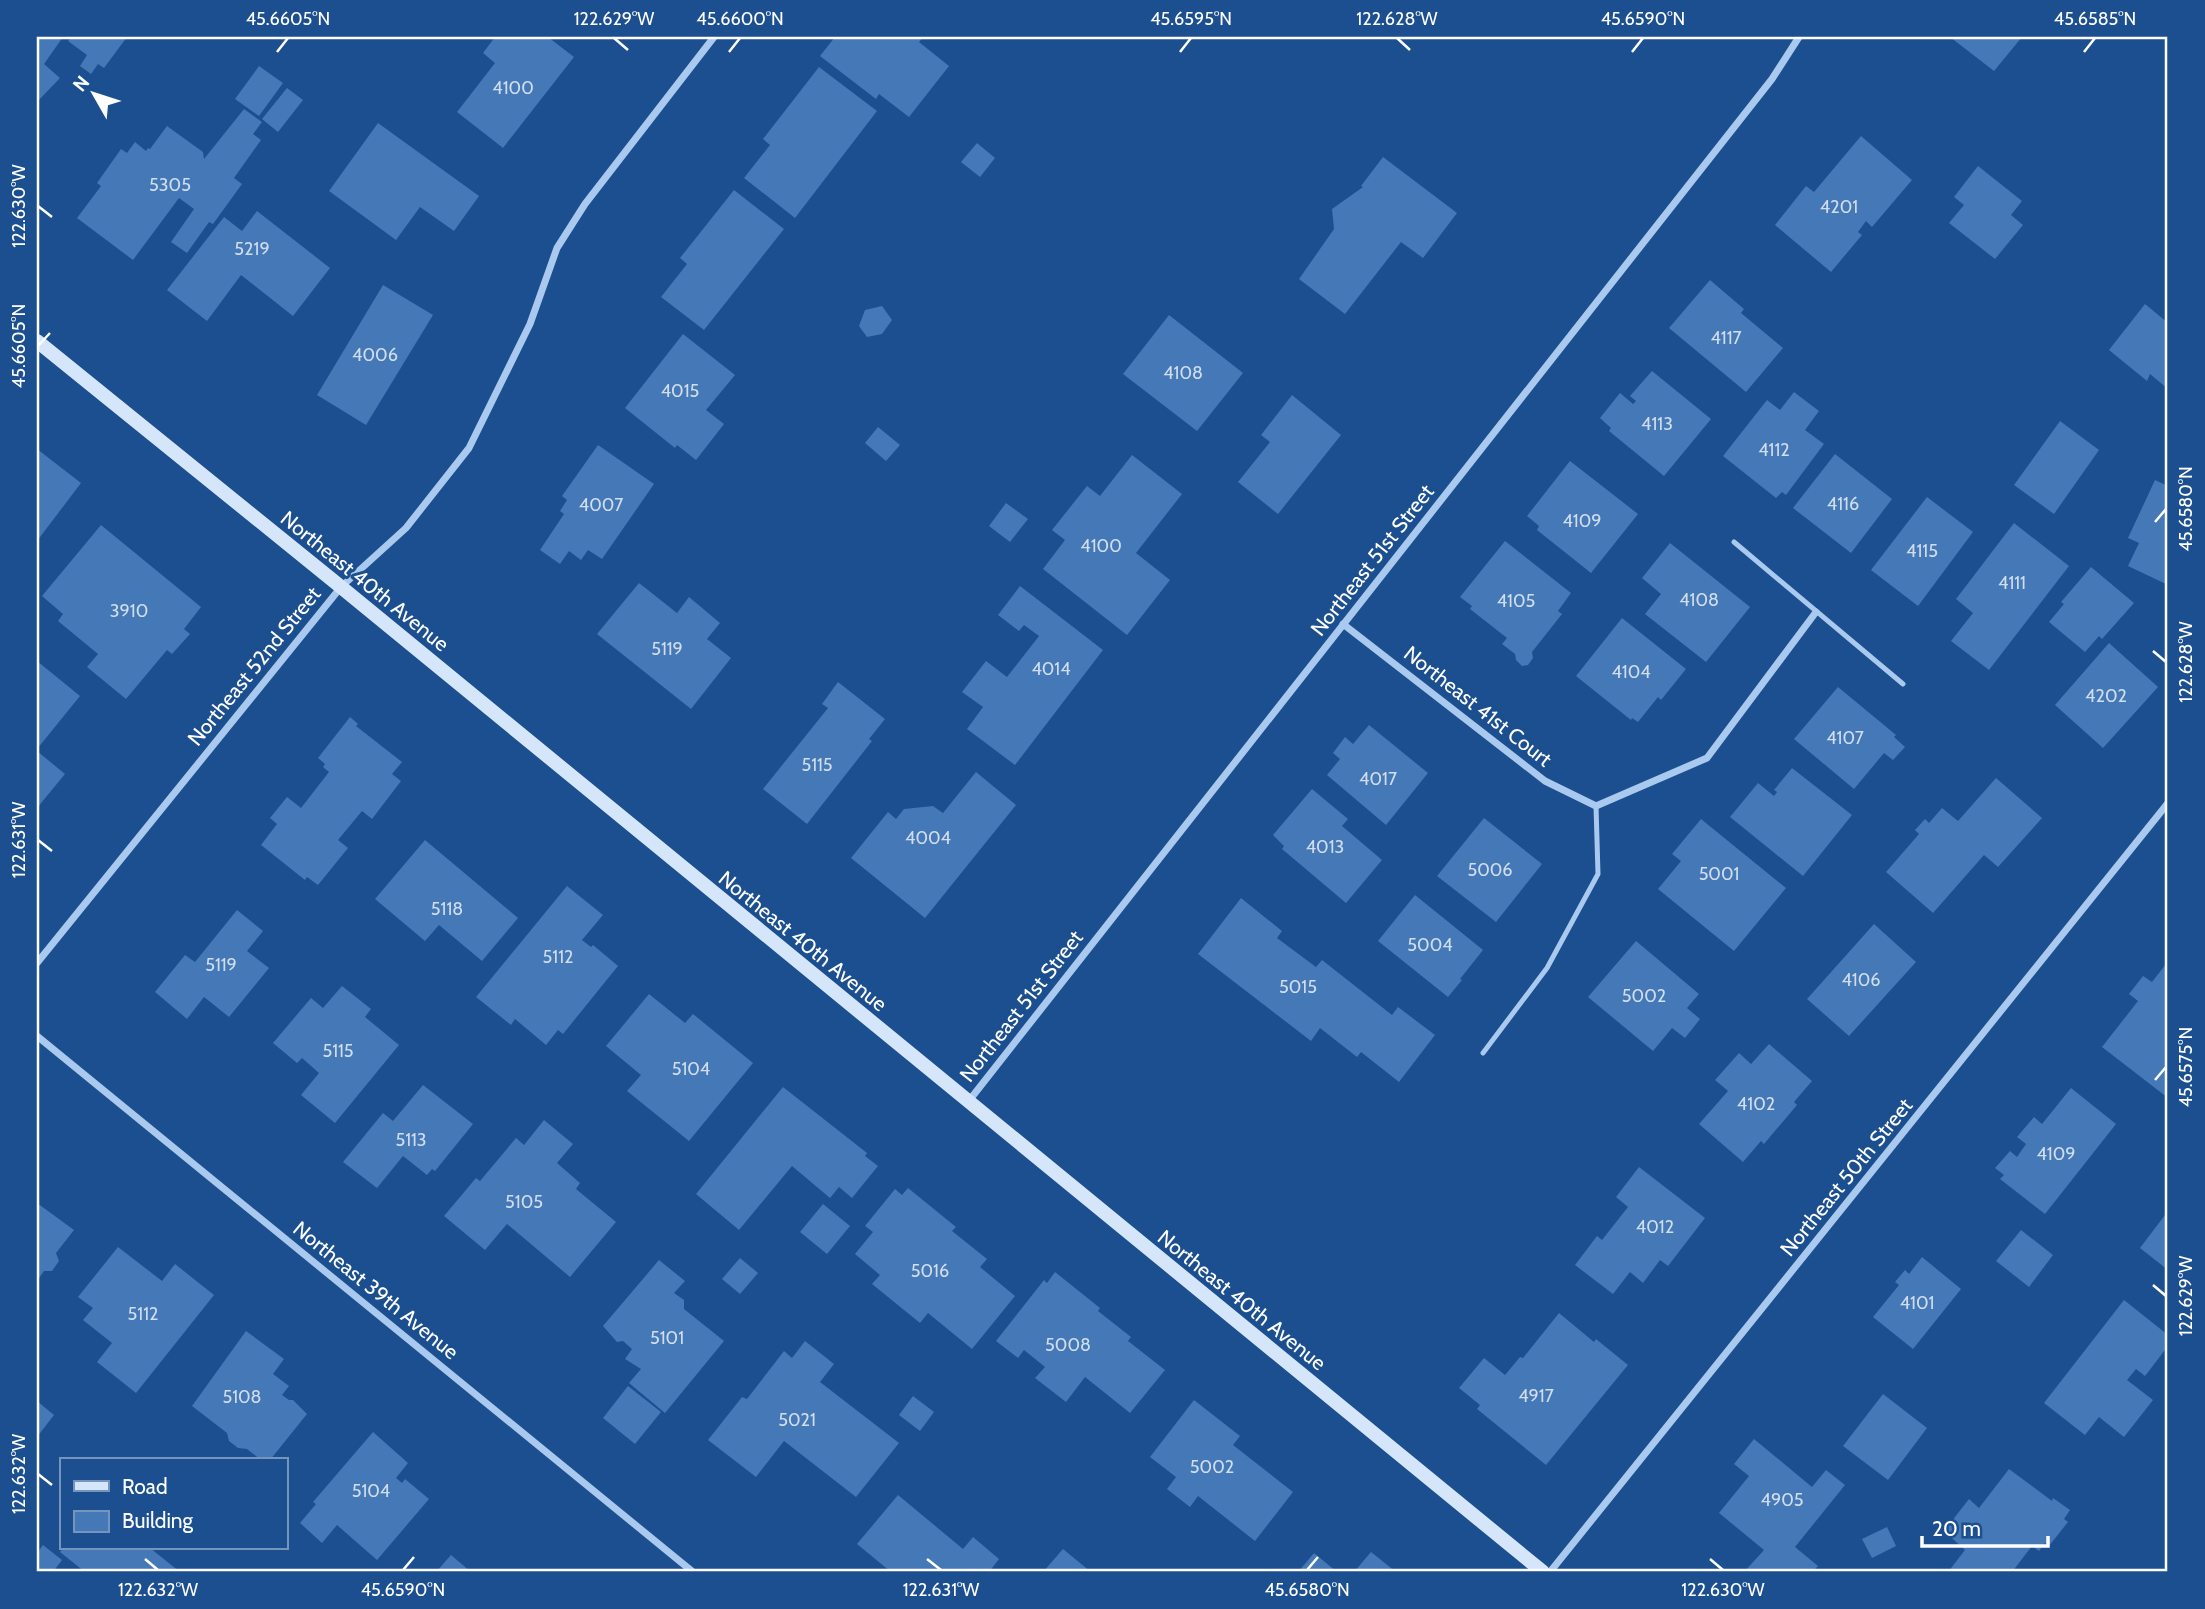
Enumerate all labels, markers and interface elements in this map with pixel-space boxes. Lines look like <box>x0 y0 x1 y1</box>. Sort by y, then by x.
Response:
text: 45.6605°N <box>246 8 330 30</box>
text: 122.629°W <box>574 8 654 30</box>
text: 45.6600°N <box>696 8 784 30</box>
text: 45.6595°N <box>1150 8 1232 30</box>
text: 122.628°W <box>1356 8 1438 30</box>
text: 45.6590°N <box>1601 8 1685 30</box>
text: 45.6585°N <box>2054 8 2136 30</box>
north arrow <box>60 60 130 130</box>
text: N <box>68 71 94 96</box>
house number: 4100 <box>492 77 534 99</box>
text: 122.630°W <box>8 164 30 248</box>
house number: 5305 <box>149 174 191 196</box>
house number: 4201 <box>1820 196 1858 218</box>
house number: 5219 <box>234 238 270 260</box>
text: 45.6605°N <box>8 304 30 388</box>
house number: 4117 <box>1710 327 1742 349</box>
house number: 4006 <box>352 344 398 366</box>
house number: 4108 <box>1163 362 1203 384</box>
house number: 4015 <box>661 380 699 402</box>
house number: 4113 <box>1641 413 1673 435</box>
house number: 4112 <box>1758 439 1790 461</box>
text: 45.6580°N <box>2175 466 2197 552</box>
street label: Northeast 51st Street <box>1305 479 1439 641</box>
house number: 4116 <box>1827 493 1859 515</box>
house number: 4007 <box>579 494 623 516</box>
street label: Northeast 40th Avenue <box>276 506 454 657</box>
house number: 4109 <box>1562 510 1602 532</box>
house number: 4100 <box>1080 535 1122 557</box>
house number: 4115 <box>1906 540 1938 562</box>
house number: 4111 <box>1998 572 2026 594</box>
street label: Northeast 52nd Street <box>182 582 326 750</box>
house number: 4108 <box>1679 589 1719 611</box>
house number: 4105 <box>1497 590 1535 612</box>
house number: 3910 <box>110 600 148 622</box>
text: 122.628°W <box>2175 621 2197 703</box>
house number: 5119 <box>651 638 683 660</box>
street label: Northeast 41st Court <box>1399 640 1557 772</box>
house number: 4014 <box>1031 658 1071 680</box>
house number: 4104 <box>1611 661 1651 683</box>
house number: 4202 <box>2085 685 2127 707</box>
house number: 4107 <box>1826 727 1864 749</box>
house number: 5115 <box>801 754 833 776</box>
house number: 4017 <box>1359 768 1397 790</box>
text: 122.631°W <box>8 802 30 878</box>
house number: 4004 <box>905 827 951 849</box>
house number: 4013 <box>1306 836 1344 858</box>
house number: 5006 <box>1467 859 1513 881</box>
house number: 5001 <box>1699 863 1739 885</box>
street label: Northeast 40th Avenue <box>714 866 892 1017</box>
house number: 5118 <box>431 898 463 920</box>
street label: Northeast 51st Street <box>954 925 1088 1087</box>
house number: 5004 <box>1407 934 1453 956</box>
house number: 5112 <box>543 946 573 968</box>
house number: 5119 <box>205 954 237 976</box>
house number: 4106 <box>1841 969 1881 991</box>
house number: 5015 <box>1279 976 1317 998</box>
house number: 5002 <box>1622 985 1666 1007</box>
text: 45.6575°N <box>2175 1027 2197 1107</box>
house number: 5115 <box>322 1040 354 1062</box>
house number: 5104 <box>672 1058 710 1080</box>
house number: 4102 <box>1737 1093 1775 1115</box>
street label: Northeast 50th Street <box>1775 1093 1917 1261</box>
house number: 5113 <box>395 1129 427 1151</box>
house number: 4109 <box>2036 1143 2076 1165</box>
house number: 5105 <box>505 1191 543 1213</box>
street label: Northeast 39th Avenue <box>288 1216 464 1365</box>
house number: 4012 <box>1636 1216 1674 1238</box>
street label: Northeast 40th Avenue <box>1153 1225 1331 1376</box>
text: 122.629°W <box>2175 1256 2197 1336</box>
house number: 5016 <box>911 1260 949 1282</box>
house number: 4101 <box>1900 1292 1934 1314</box>
house number: 5112 <box>128 1303 158 1325</box>
house number: 5101 <box>650 1327 684 1349</box>
house number: 5008 <box>1045 1334 1091 1356</box>
house number: 4917 <box>1518 1385 1554 1407</box>
house number: 5108 <box>222 1386 262 1408</box>
house number: 5021 <box>778 1409 816 1431</box>
text: 122.632°W <box>8 1434 30 1514</box>
house number: 5002 <box>1190 1456 1234 1478</box>
legend <box>60 1458 287 1550</box>
text: Road <box>122 1474 168 1499</box>
house number: 5104 <box>352 1480 390 1502</box>
house number: 4905 <box>1761 1489 1803 1511</box>
scale bar <box>1922 1504 2048 1548</box>
text: Building <box>122 1508 194 1533</box>
text: 20 m <box>1932 1516 1981 1541</box>
text: 122.632°W <box>118 1579 198 1601</box>
text: 45.6590°N <box>361 1579 445 1601</box>
text: 122.631°W <box>903 1579 979 1601</box>
text: 45.6580°N <box>1264 1579 1350 1601</box>
text: 122.630°W <box>1681 1579 1765 1601</box>

